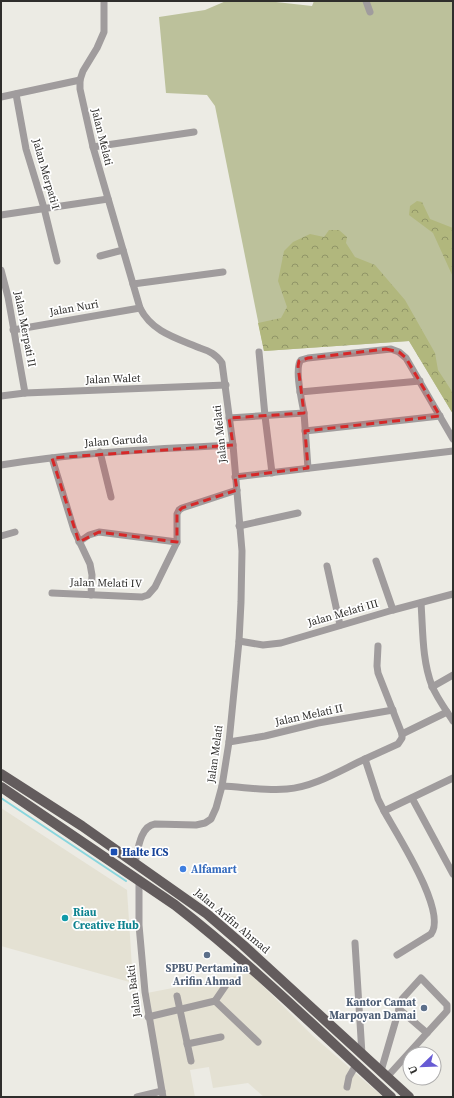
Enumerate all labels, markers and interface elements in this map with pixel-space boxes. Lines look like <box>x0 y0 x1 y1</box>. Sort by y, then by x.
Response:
street label: Jalan Melati <box>87 106 116 167</box>
street label: Jalan Merpati I <box>28 136 63 211</box>
street label: Jalan Merpati II <box>10 289 40 368</box>
street label: Jalan Nuri <box>47 296 100 320</box>
street label: Jalan Walet <box>84 371 141 387</box>
street label: Jalan Melati <box>209 404 231 465</box>
street label: Jalan Garuda <box>83 431 148 451</box>
street label: Jalan Melati IV <box>69 575 143 591</box>
street label: Jalan Melati III <box>305 596 380 631</box>
street label: Jalan Melati II <box>273 700 344 730</box>
street label: Jalan Melati <box>203 724 226 785</box>
place label: Halte ICS <box>122 845 169 860</box>
marker: Halte ICS <box>109 847 119 857</box>
place label: Alfamart <box>191 862 238 877</box>
marker: Alfamart <box>178 864 188 874</box>
street label: Jalan Arifin Ahmad <box>190 884 273 958</box>
place label: Riau Creative Hub <box>73 905 139 933</box>
marker: Riau Creative Hub <box>60 913 70 923</box>
marker: SPBU Pertamina Arifin Ahmad <box>202 950 212 960</box>
place label: SPBU Pertamina Arifin Ahmad <box>165 961 249 989</box>
street label: Jalan Bakti <box>123 964 145 1019</box>
place label: Kantor Camat Marpoyan Damai <box>329 995 417 1023</box>
marker: Kantor Camat Marpoyan Damai <box>419 1003 429 1013</box>
north arrow <box>402 1046 442 1086</box>
text: U <box>405 1063 422 1076</box>

